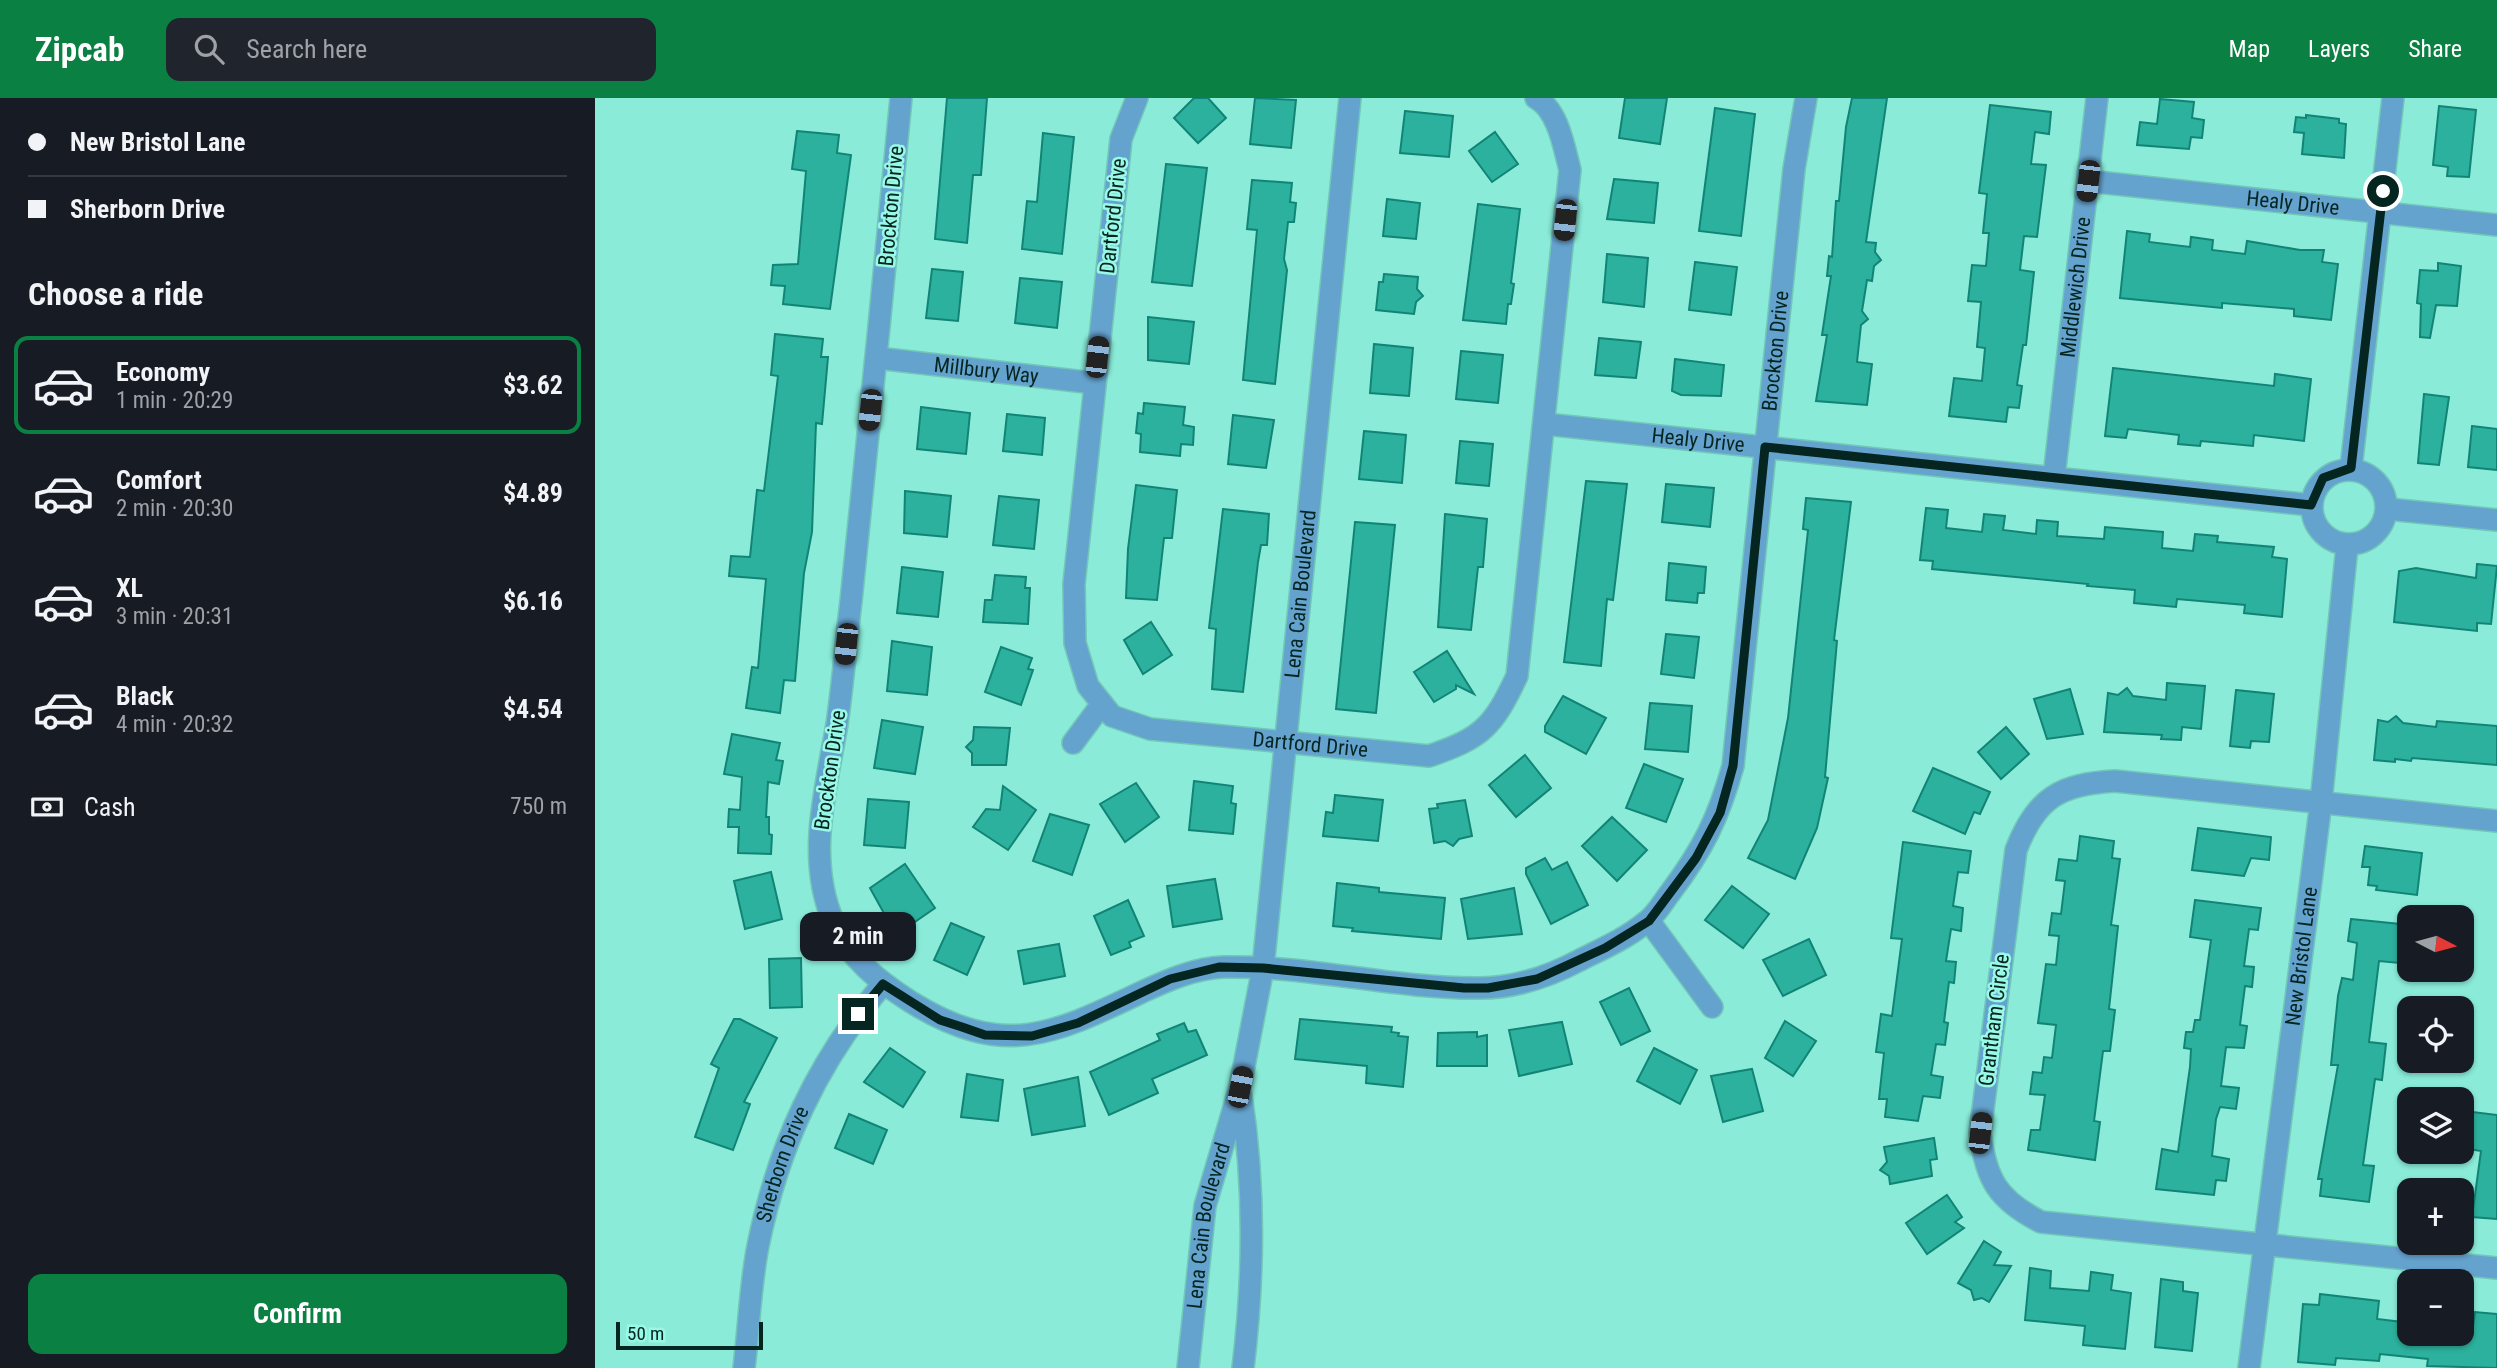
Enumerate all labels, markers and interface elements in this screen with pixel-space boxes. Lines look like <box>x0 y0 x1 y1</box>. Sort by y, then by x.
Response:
search box <box>166 18 656 81</box>
text: Zipcab <box>35 30 124 69</box>
icon: search <box>190 30 228 68</box>
text: Search here <box>246 34 367 64</box>
text: Map <box>2229 35 2270 63</box>
text: Layers <box>2308 35 2370 63</box>
text: Share <box>2408 35 2462 63</box>
text: New Bristol Lane <box>70 127 245 157</box>
street label: Brockton Drive <box>874 145 908 267</box>
street label: Dartford Drive <box>1095 157 1131 275</box>
car <box>2076 159 2101 203</box>
route start <box>2367 175 2399 207</box>
street label: Healy Drive <box>2245 186 2341 220</box>
text: Sherborn Drive <box>70 194 225 224</box>
car <box>1553 198 1578 242</box>
street label: Middlewich Drive <box>2056 215 2095 359</box>
text: Choose a ride <box>28 275 203 313</box>
street label: Brockton Drive <box>1757 289 1794 412</box>
car <box>1085 335 1110 379</box>
street label: Millbury Way <box>933 353 1040 389</box>
icon: car <box>32 354 95 417</box>
text: Economy <box>116 357 210 387</box>
text: $3.62 <box>503 370 563 400</box>
text: 1 min · 20:29 <box>116 387 233 414</box>
car <box>858 388 883 432</box>
street label: Healy Drive <box>1651 423 1746 457</box>
icon: car <box>32 462 95 525</box>
text: Comfort <box>116 465 202 495</box>
text: $4.89 <box>503 478 563 508</box>
text: 2 min · 20:30 <box>116 495 233 522</box>
street label: Lena Cain Boulevard <box>1280 509 1321 679</box>
icon: car <box>32 570 95 633</box>
text: XL <box>116 573 143 603</box>
text: $6.16 <box>503 586 563 616</box>
text: 3 min · 20:31 <box>116 603 233 630</box>
car <box>834 622 859 666</box>
icon: car <box>32 678 95 741</box>
text: Black <box>116 681 174 711</box>
text: $4.54 <box>503 694 563 724</box>
street label: Brockton Drive <box>810 708 850 831</box>
text: 4 min · 20:32 <box>116 711 233 738</box>
street label: Dartford Drive <box>1251 727 1369 762</box>
icon: cash <box>28 788 66 826</box>
text: Cash <box>84 792 136 822</box>
text: 750 m <box>510 793 567 820</box>
street label: New Bristol Lane <box>2281 885 2322 1027</box>
north arrow <box>2397 905 2475 982</box>
map controls <box>2397 905 2474 1346</box>
callout: 2 min <box>800 912 916 962</box>
text: 2 min <box>832 923 884 950</box>
street label: Grantham Circle <box>1974 952 2014 1087</box>
button: locate <box>2397 996 2474 1073</box>
route end <box>842 998 874 1030</box>
car <box>1226 1064 1255 1110</box>
button: layers <box>2397 1087 2474 1164</box>
street label: Sherborn Drive <box>752 1102 814 1225</box>
car <box>1968 1111 1993 1155</box>
street label: Lena Cain Boulevard <box>1182 1140 1235 1310</box>
button: + <box>2397 1178 2474 1255</box>
button: − <box>2397 1269 2474 1346</box>
button: Confirm <box>28 1274 567 1354</box>
scale bar <box>616 1319 763 1351</box>
text: 50 m <box>627 1322 664 1345</box>

